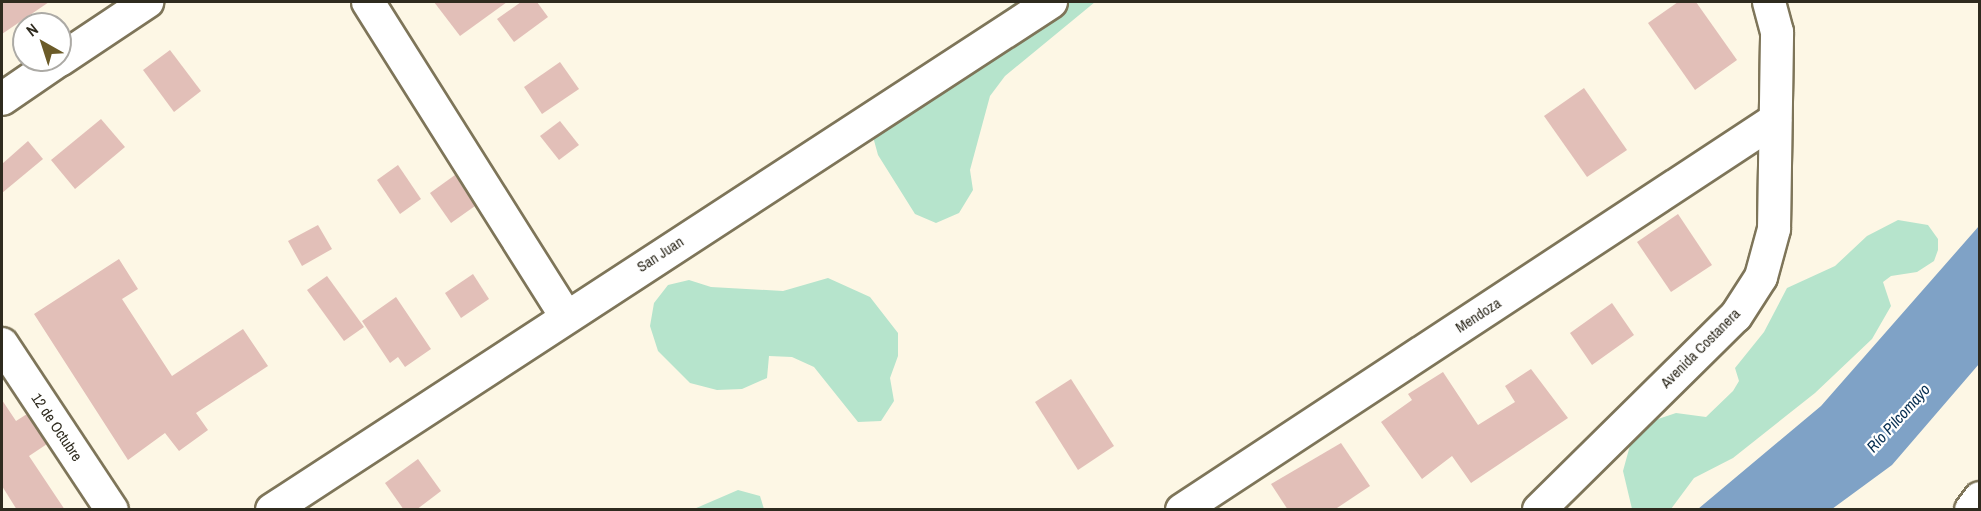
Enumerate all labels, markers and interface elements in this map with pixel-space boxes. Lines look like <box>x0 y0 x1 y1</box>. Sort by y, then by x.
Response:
north arrow <box>12 12 72 72</box>
text: N <box>21 18 43 41</box>
street label: San Juan <box>633 232 687 276</box>
street label: Mendoza <box>1452 294 1504 336</box>
street label: Avenida Costanera <box>1656 304 1744 392</box>
water label: Río Pilcomayo <box>1862 380 1934 456</box>
street label: 12 de Octubre <box>28 390 86 464</box>

